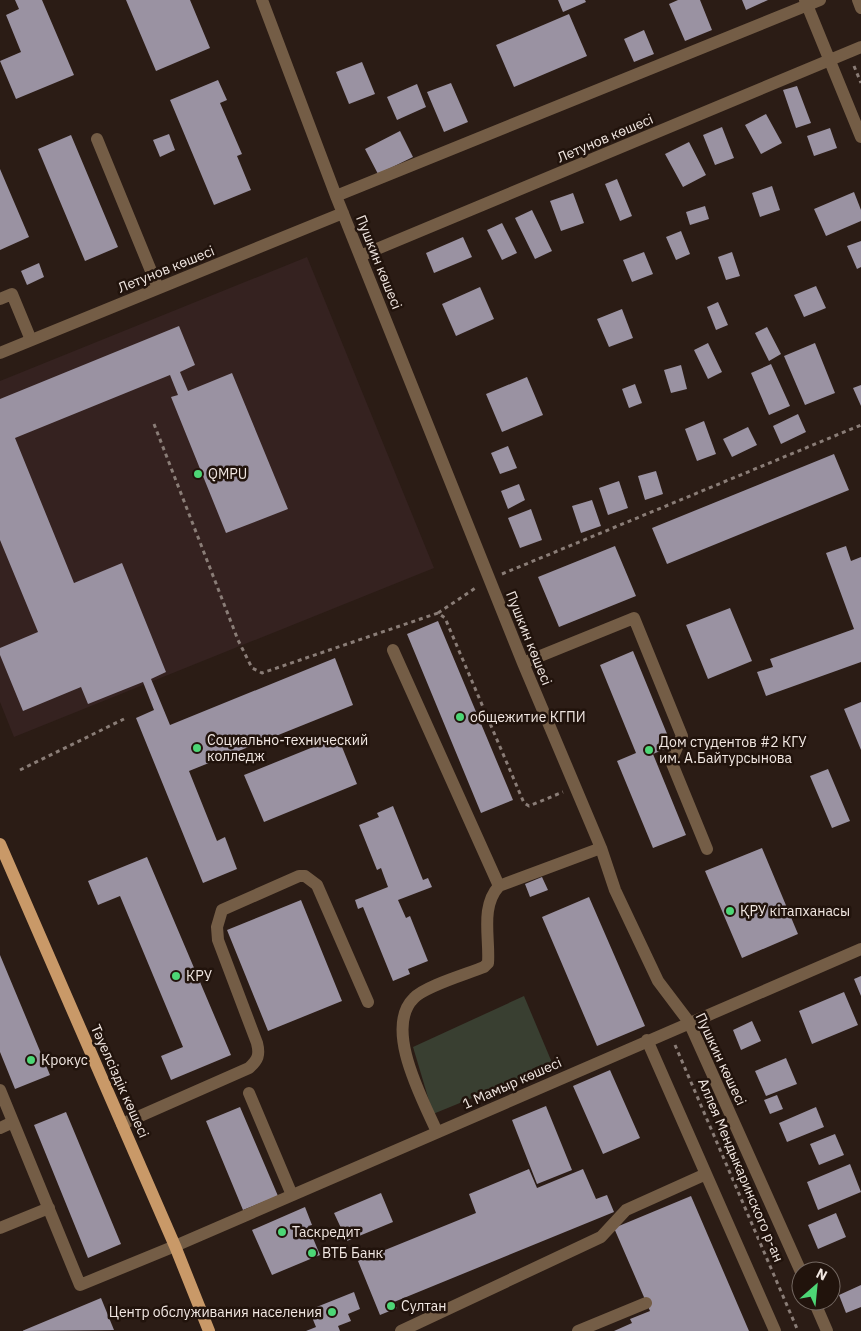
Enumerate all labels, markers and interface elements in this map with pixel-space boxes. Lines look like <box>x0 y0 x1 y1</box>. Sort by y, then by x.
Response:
street label: Летунов көшесі <box>554 110 656 166</box>
street label: Пушкин көшесі <box>352 212 406 312</box>
street label: Летунов көшесі <box>115 241 217 297</box>
place label: QMPU <box>208 465 247 483</box>
marker: QMPU <box>192 468 204 480</box>
street label: Пушкин көшесі <box>502 588 556 688</box>
place label: общежитие КГПИ <box>470 708 586 726</box>
marker: общежитие КГПИ <box>454 711 466 723</box>
place label: Социально-технический колледж <box>207 731 368 765</box>
place label: Дом студентов #2 КГУ им. А.Байтурсынова <box>659 733 807 767</box>
marker: Социально-технический колледж <box>191 742 203 754</box>
marker: Дом студентов #2 КГУ им. А.Байтурсынова <box>643 744 655 756</box>
place label: ҚРУ кітапханасы <box>740 902 850 920</box>
marker: ҚРУ кітапханасы <box>724 905 736 917</box>
place label: КРУ <box>186 967 213 985</box>
marker: КРУ <box>170 970 182 982</box>
street label: Пушкин көшесі <box>692 1010 750 1108</box>
street label: Тәуелсіздік көшесі <box>87 1022 153 1140</box>
place label: Крокус <box>41 1051 88 1069</box>
street label: 1 Мамыр көшесі <box>460 1053 564 1113</box>
marker: Крокус <box>25 1054 37 1066</box>
street label: Аллея Мендыкаринского р-ан <box>694 1075 788 1265</box>
place label: Таскредит <box>292 1223 361 1241</box>
marker: Таскредит <box>276 1226 288 1238</box>
place label: ВТБ Банк <box>322 1244 384 1262</box>
marker: ВТБ Банк <box>306 1247 318 1259</box>
north arrow <box>791 1261 841 1311</box>
text: N <box>813 1264 831 1285</box>
place label: Султан <box>401 1297 447 1315</box>
marker: Султан <box>385 1300 397 1312</box>
place label: Центр обслуживания населения <box>109 1303 322 1321</box>
marker: Центр обслуживания населения <box>326 1306 338 1318</box>

